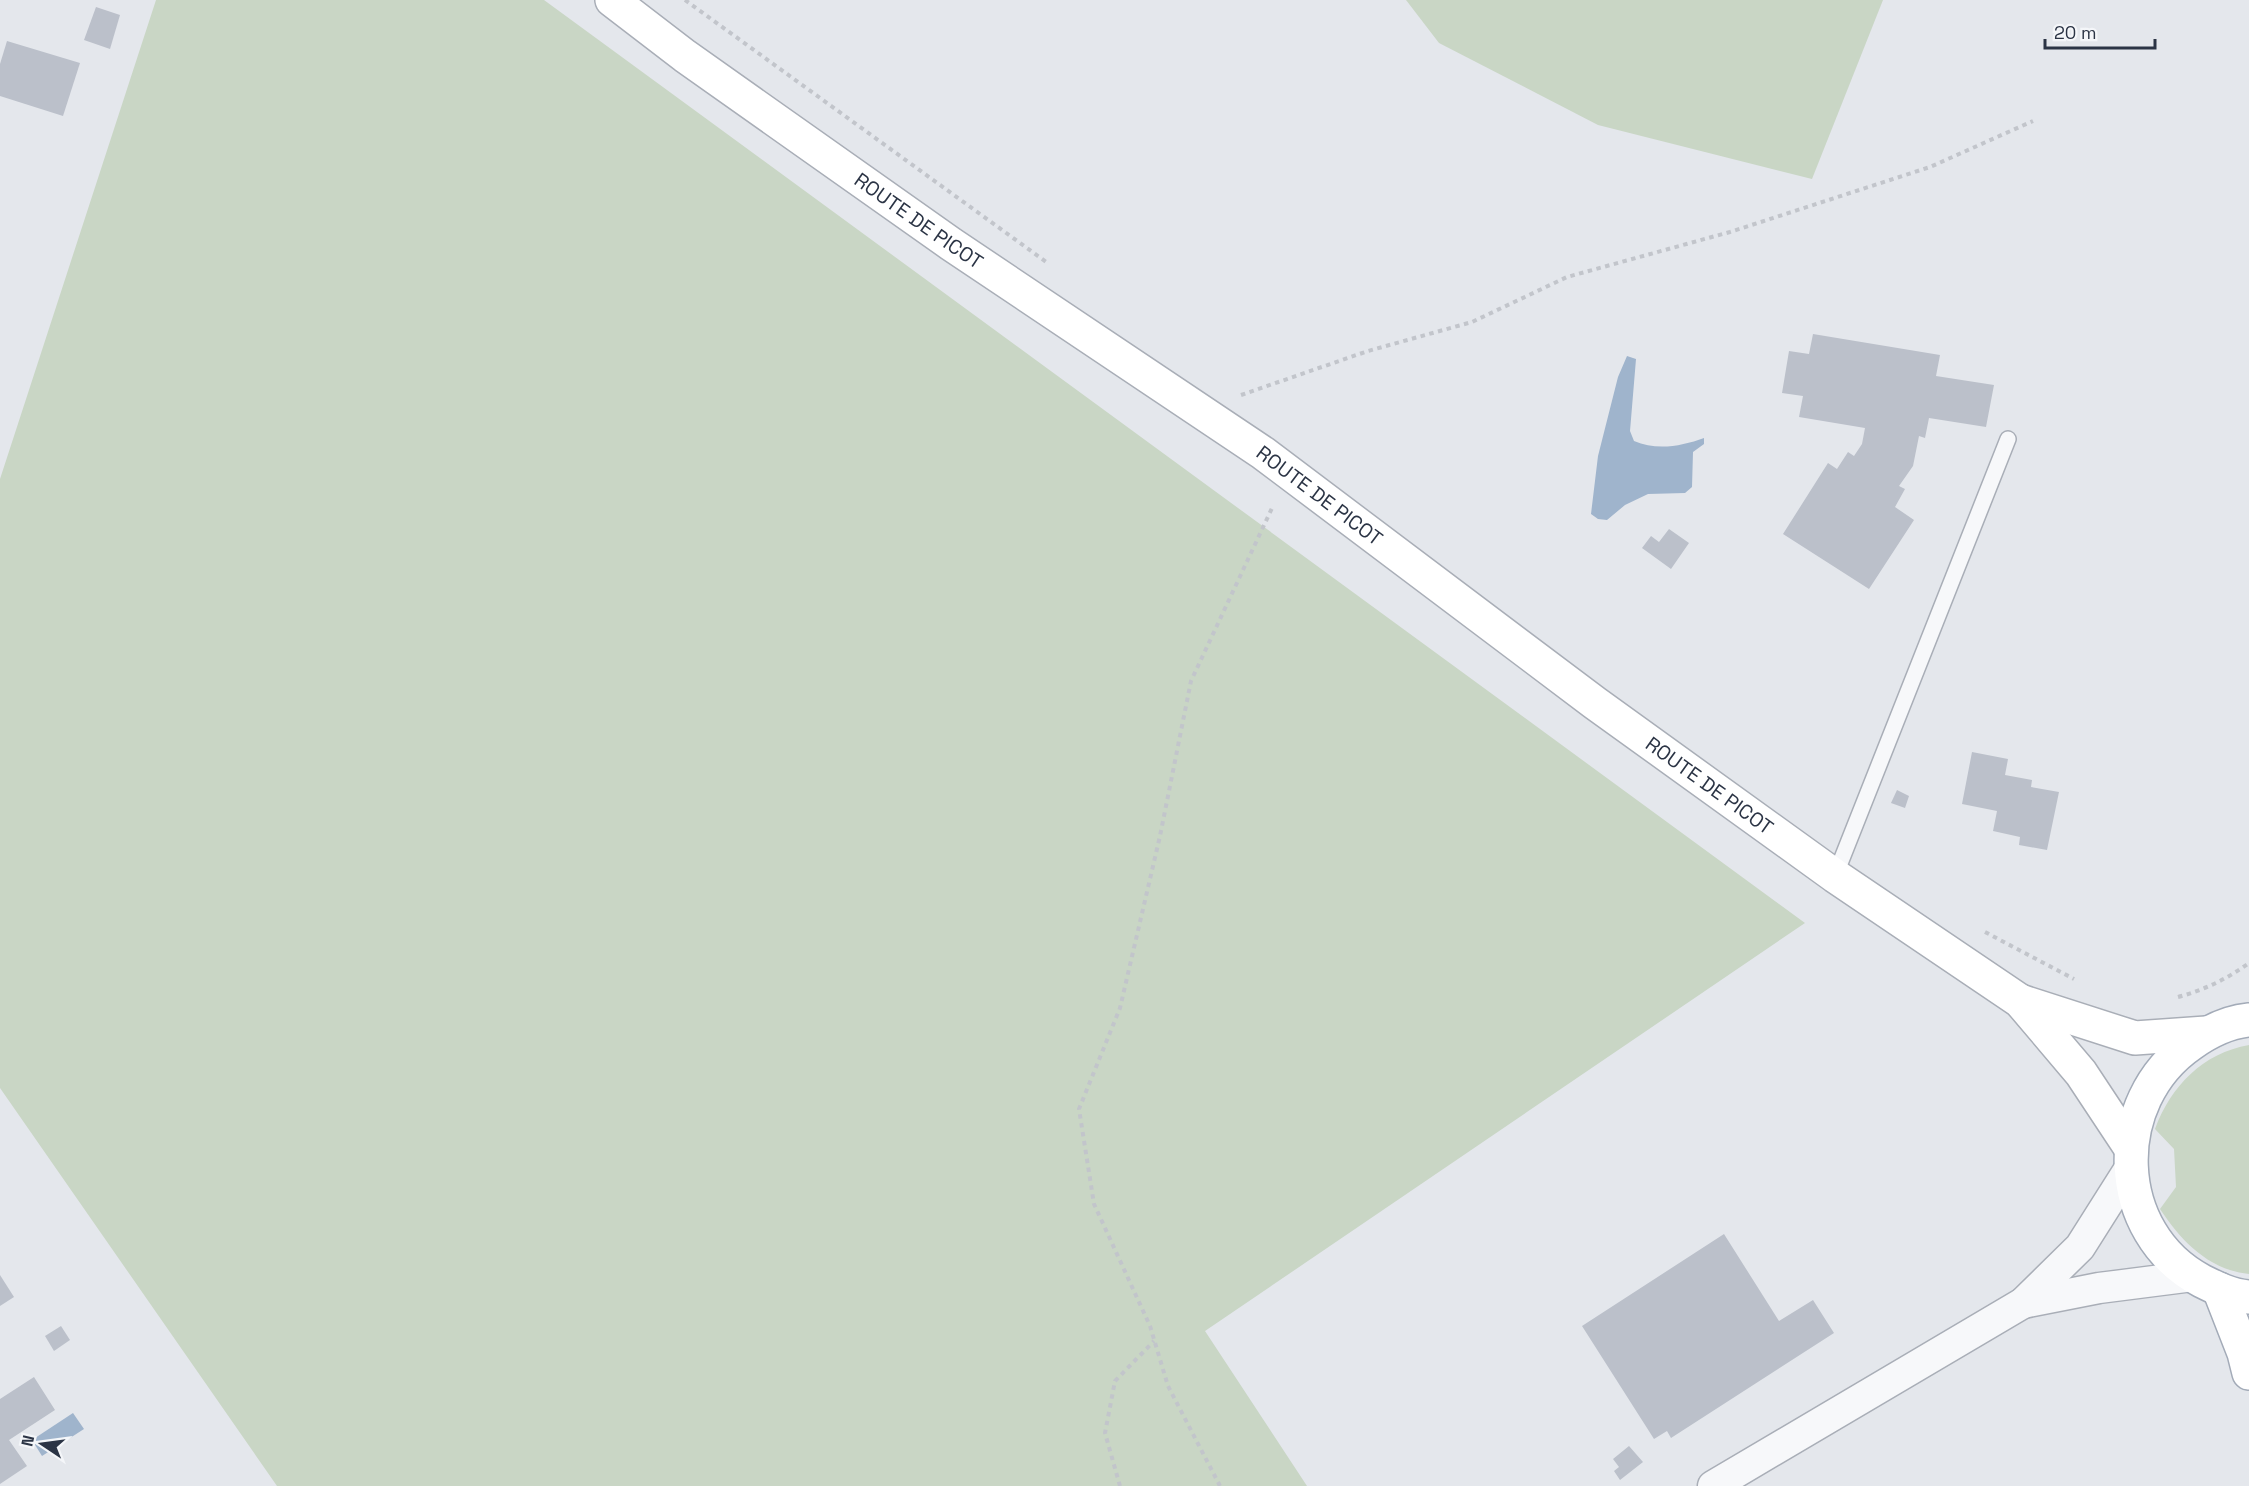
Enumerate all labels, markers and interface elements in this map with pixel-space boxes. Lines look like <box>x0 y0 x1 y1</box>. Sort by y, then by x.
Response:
scale bar <box>2045 12 2154 50</box>
text: 20 m <box>2054 21 2097 44</box>
street label: ROUTE DE PICOT <box>849 167 988 275</box>
street label: ROUTE DE PICOT <box>1251 440 1388 552</box>
street label: ROUTE DE PICOT <box>1640 731 1779 840</box>
north arrow <box>12 1414 72 1474</box>
text: N <box>16 1433 39 1448</box>

